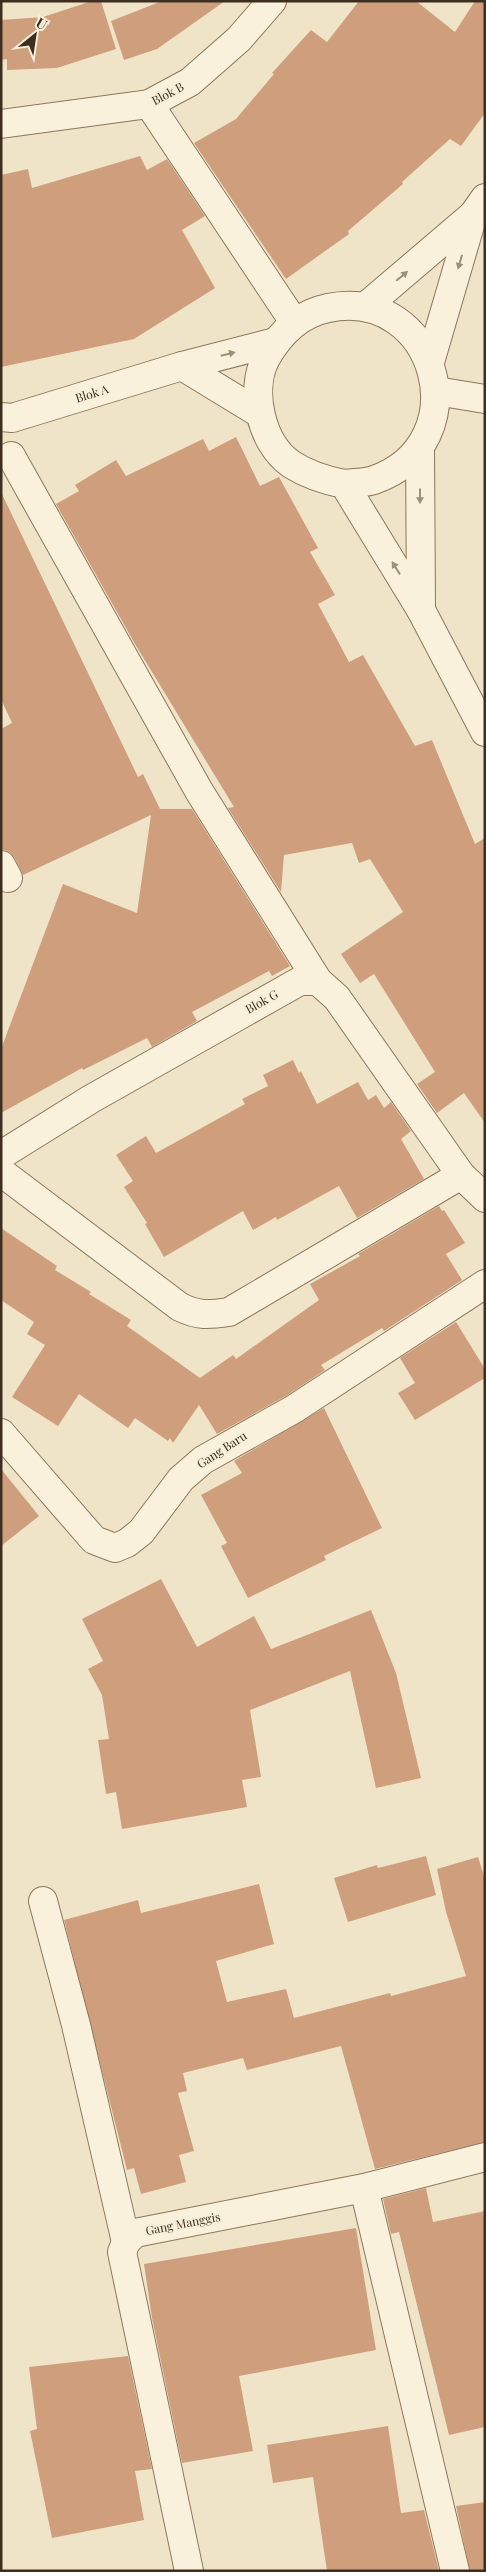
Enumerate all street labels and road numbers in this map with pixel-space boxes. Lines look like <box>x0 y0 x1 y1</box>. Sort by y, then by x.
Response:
street label: Blok B <box>149 78 186 108</box>
street label: Blok A <box>73 380 111 406</box>
street label: Blok G <box>242 985 281 1017</box>
street label: Gang Baru <box>193 1427 250 1471</box>
street label: Gang Manggis <box>144 2208 221 2238</box>

